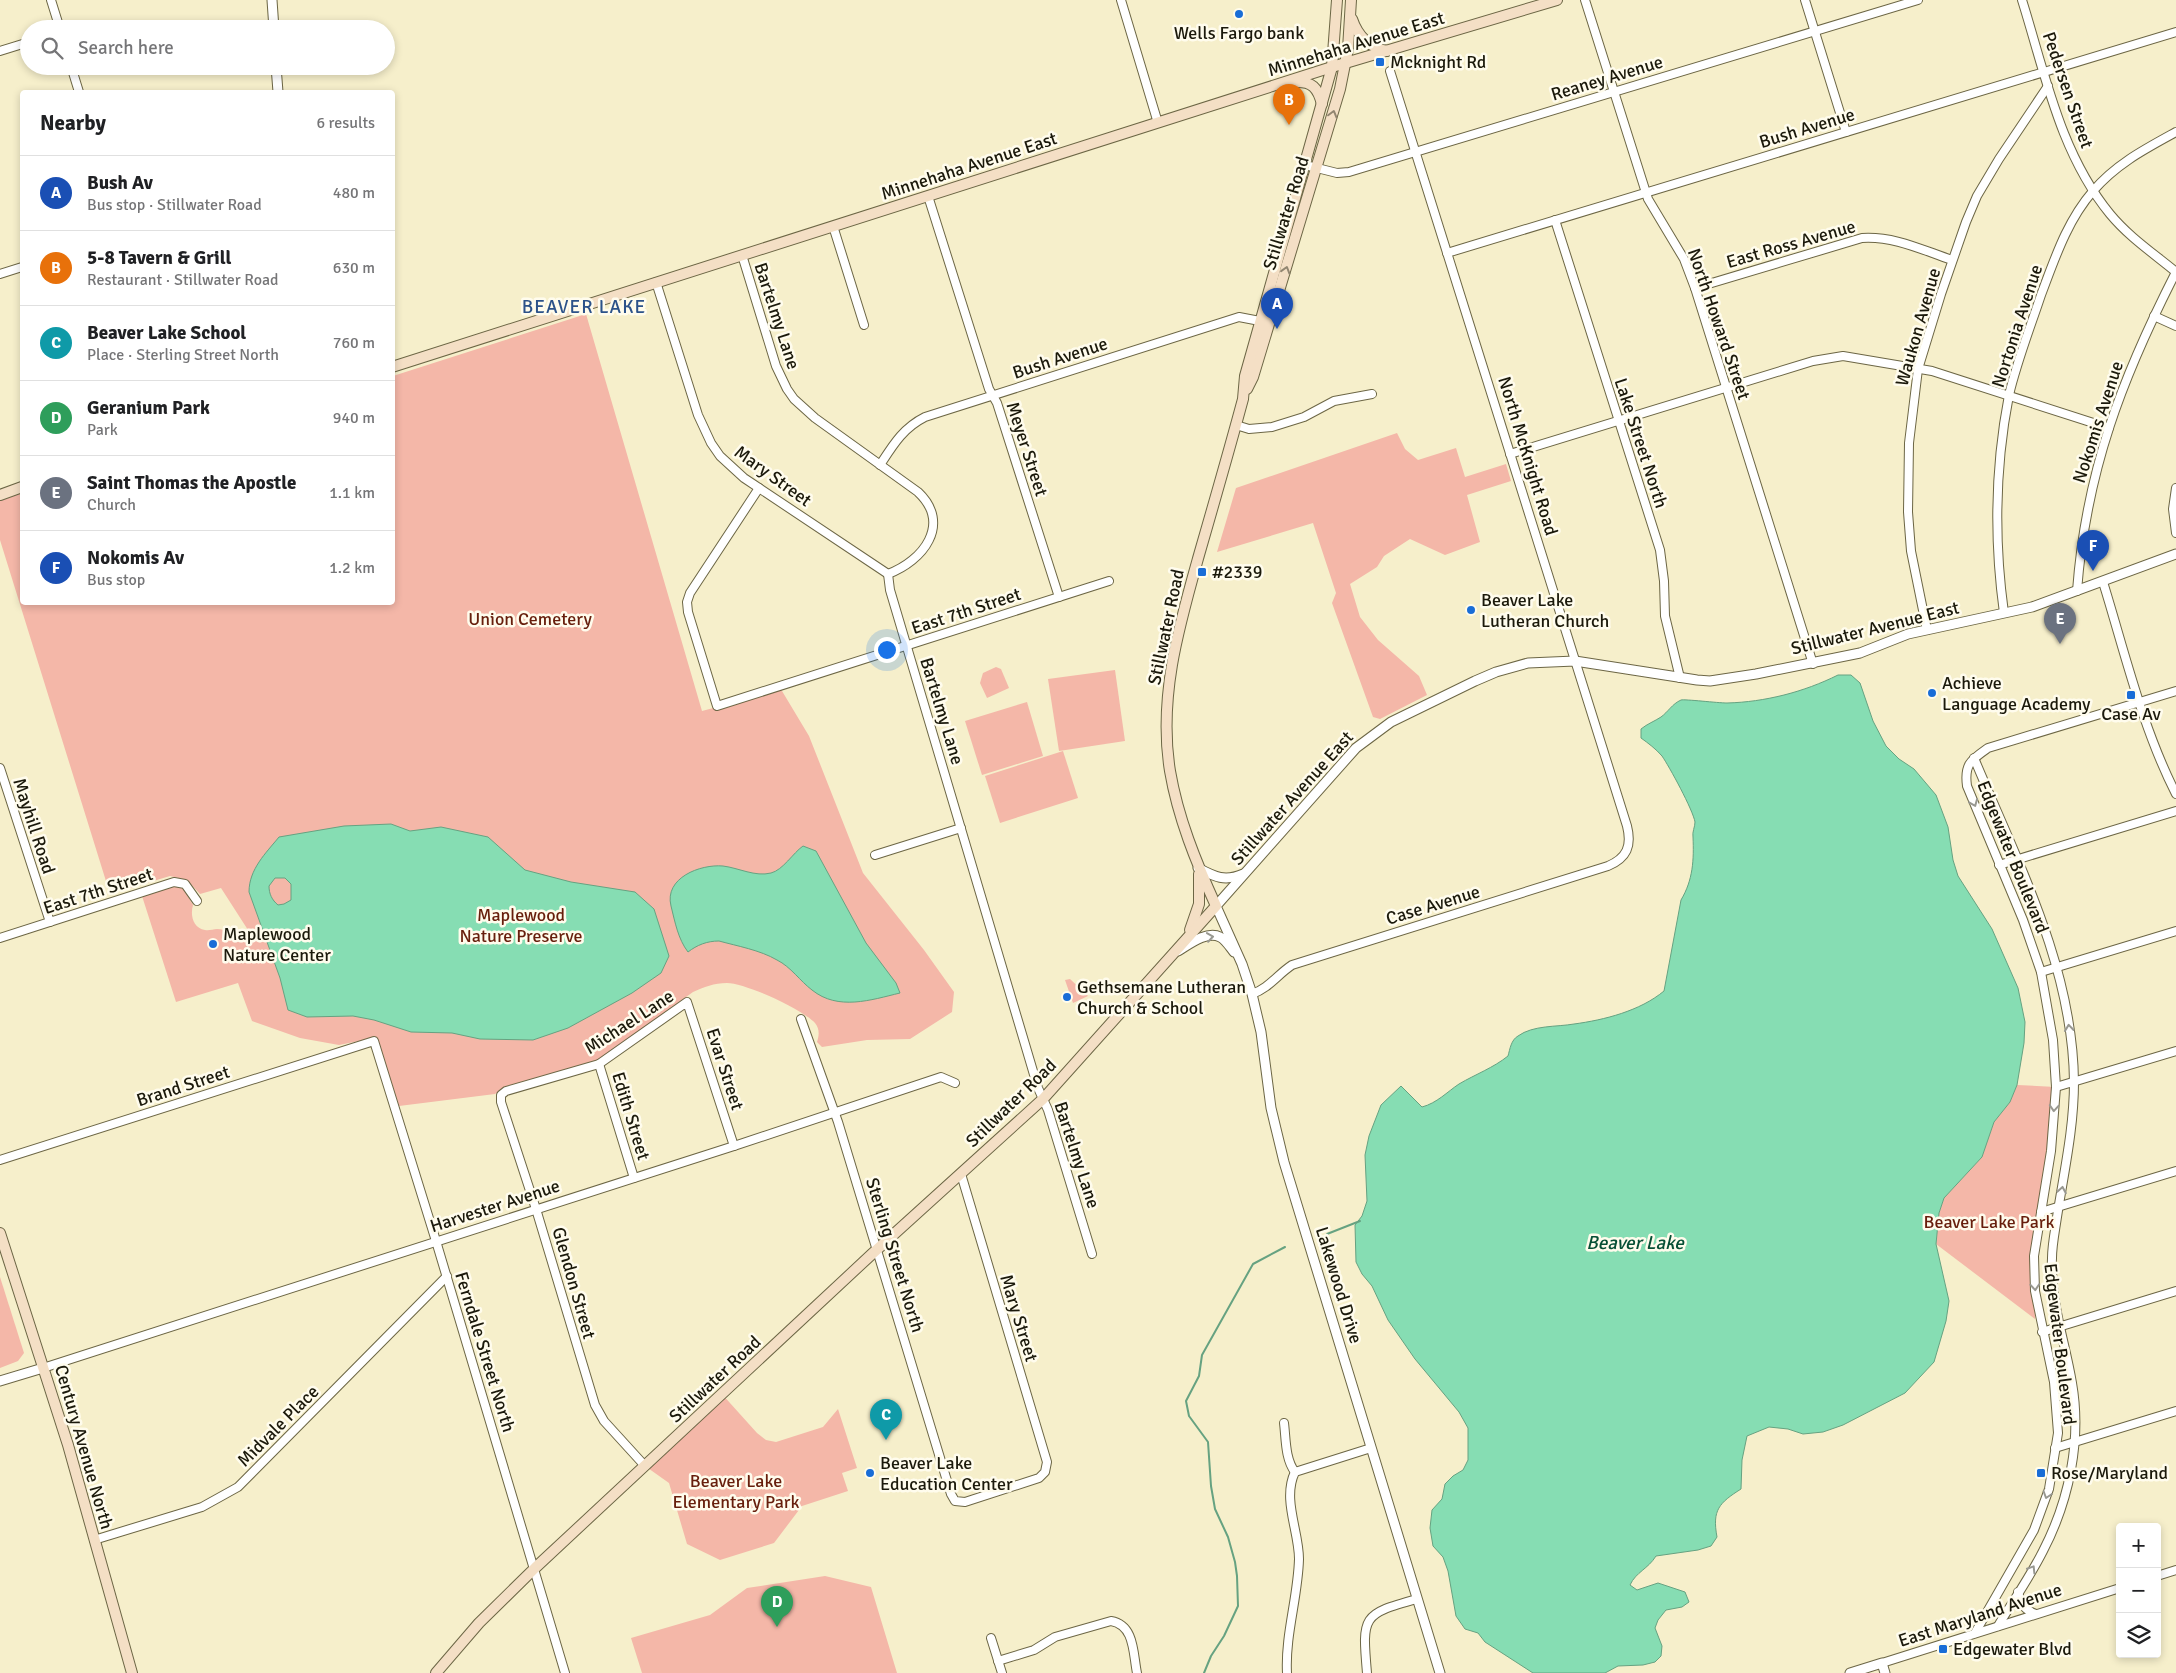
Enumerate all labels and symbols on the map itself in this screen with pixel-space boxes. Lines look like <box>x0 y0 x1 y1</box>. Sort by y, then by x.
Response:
street label: Minnehaha Avenue East <box>1265 7 1447 81</box>
marker: Wells Fargo bank <box>1233 8 1245 20</box>
place label: Wells Fargo bank <box>1174 22 1304 44</box>
street label: Pedersen Street <box>2038 29 2098 151</box>
place label: Mcknight Rd <box>1390 51 1486 73</box>
street label: Reaney Avenue <box>1548 51 1666 105</box>
marker: Mcknight Rd <box>1374 56 1386 68</box>
pin: B <box>1273 84 1305 125</box>
street label: Bush Avenue <box>1757 103 1857 153</box>
one-way arrow <box>1327 110 1338 119</box>
street label: Minnehaha Avenue East <box>878 127 1060 205</box>
street label: Stillwater Road <box>1258 154 1314 272</box>
street label: East Ross Avenue <box>1724 215 1858 273</box>
street label: North Howard Street <box>1683 245 1755 403</box>
street label: Bartelmy Lane <box>749 260 805 372</box>
street label: Nortonia Avenue <box>1987 262 2047 390</box>
street label: Waukon Avenue <box>1891 265 1945 389</box>
one-way arrow <box>1280 266 1290 274</box>
pin: A <box>1261 288 1293 329</box>
district label: BEAVER LAKE <box>522 295 646 319</box>
street label: Bush Avenue <box>1010 332 1110 384</box>
street label: Nokomis Avenue <box>2068 358 2128 486</box>
street label: North McKnight Road <box>1493 374 1563 538</box>
street label: Lake Street North <box>1610 375 1672 511</box>
street label: Meyer Street <box>1001 399 1053 499</box>
street label: Mary Street <box>730 441 816 511</box>
pin: F <box>2077 530 2109 571</box>
place label: #2339 <box>1212 561 1263 583</box>
marker: #2339 <box>1196 566 1208 578</box>
street label: Stillwater Road <box>1143 567 1189 687</box>
street label: East 7th Street <box>908 583 1024 639</box>
place label: Beaver Lake Lutheran Church <box>1481 589 1609 632</box>
street label: Stillwater Avenue East <box>1789 596 1961 660</box>
pin: E <box>2044 603 2076 644</box>
marker: Beaver Lake Lutheran Church <box>1465 604 1477 616</box>
park label: Union Cemetery <box>468 608 592 630</box>
your location <box>874 637 900 663</box>
street label: Bartelmy Lane <box>915 655 969 767</box>
place label: Achieve Language Academy <box>1942 672 2091 715</box>
marker: Achieve Language Academy <box>1926 687 1938 699</box>
marker: Case Av <box>2125 689 2137 701</box>
place label: Case Av <box>2101 703 2162 725</box>
street label: Stillwater Avenue East <box>1226 726 1358 870</box>
street label: Mayhill Road <box>8 775 60 877</box>
street label: Edgewater Boulevard <box>1972 778 2054 936</box>
one-way arrow <box>1967 798 1978 807</box>
street label: East 7th Street <box>40 863 156 919</box>
street label: Case Avenue <box>1383 880 1483 930</box>
park label: Maplewood Nature Preserve <box>460 904 582 947</box>
place label: Maplewood Nature Center <box>223 923 331 966</box>
one-way arrow <box>1205 933 1214 943</box>
marker: Maplewood Nature Center <box>207 938 219 950</box>
place label: Gethsemane Lutheran Church & School <box>1077 976 1246 1019</box>
street label: Michael Lane <box>580 985 678 1059</box>
marker: Gethsemane Lutheran Church & School <box>1061 991 1073 1003</box>
one-way arrow <box>2064 1024 2075 1032</box>
street label: Evar Street <box>701 1025 749 1113</box>
street label: Stillwater Road <box>961 1054 1061 1152</box>
street label: Brand Street <box>134 1061 232 1111</box>
street label: Edith Street <box>607 1069 655 1163</box>
street label: Bartelmy Lane <box>1049 1099 1105 1211</box>
one-way arrow <box>2049 1105 2060 1113</box>
street label: Harvester Avenue <box>427 1175 563 1237</box>
street label: Sterling Street North <box>861 1175 929 1335</box>
one-way arrow <box>2056 1185 2066 1194</box>
park label: Beaver Lake Park <box>1924 1211 2054 1233</box>
street label: Lakewood Drive <box>1311 1224 1367 1346</box>
street label: Glendon Street <box>548 1225 600 1341</box>
water label: Beaver Lake <box>1586 1231 1685 1255</box>
street label: Edgewater Boulevard <box>2039 1262 2081 1426</box>
street label: Ferndale Street North <box>450 1269 520 1435</box>
street label: Mary Street <box>995 1272 1043 1364</box>
one-way arrow <box>2030 1283 2041 1291</box>
street label: Stillwater Road <box>665 1331 765 1427</box>
street label: Century Avenue North <box>50 1362 118 1532</box>
street label: Midvale Place <box>233 1381 323 1471</box>
pin: C <box>870 1399 902 1440</box>
place label: Beaver Lake Education Center <box>880 1452 1013 1495</box>
place label: Rose/Maryland <box>2051 1462 2168 1484</box>
marker: Beaver Lake Education Center <box>864 1467 876 1479</box>
marker: Rose/Maryland <box>2035 1467 2047 1479</box>
park label: Beaver Lake Elementary Park <box>673 1470 799 1513</box>
one-way arrow <box>2042 1491 2052 1499</box>
one-way arrow <box>2026 1565 2036 1574</box>
street label: East Maryland Avenue <box>1896 1578 2064 1652</box>
pin: D <box>761 1586 793 1627</box>
place label: Edgewater Blvd <box>1953 1638 2072 1660</box>
marker: Edgewater Blvd <box>1937 1643 1949 1655</box>

